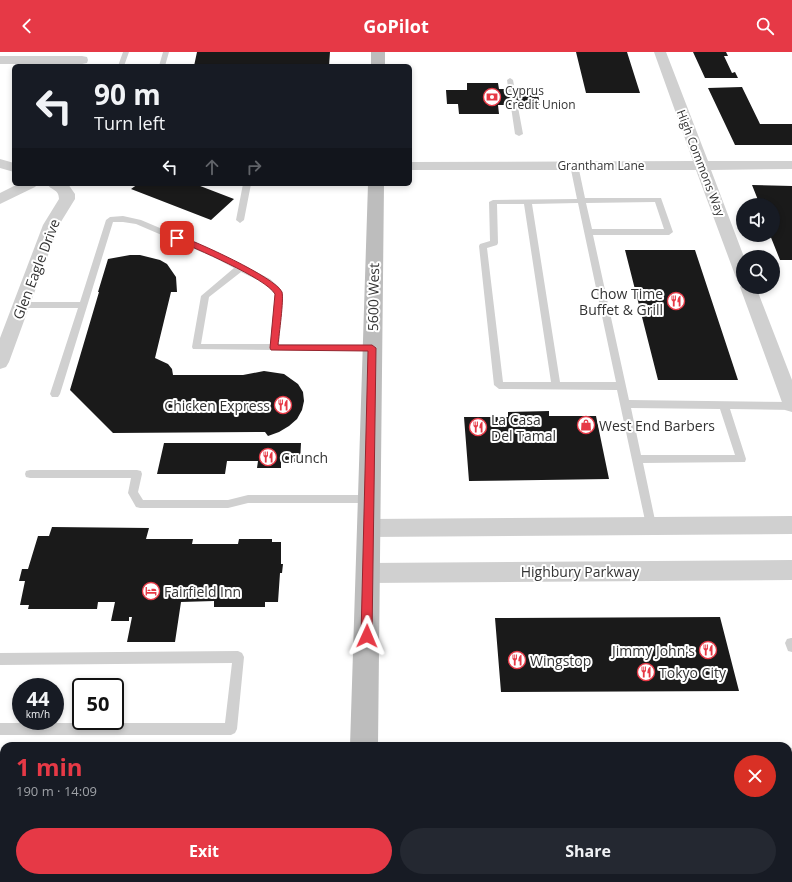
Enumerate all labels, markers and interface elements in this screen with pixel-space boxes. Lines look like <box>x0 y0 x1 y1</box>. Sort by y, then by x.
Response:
text: GoPilot <box>363 14 429 38</box>
icon: back <box>16 15 38 37</box>
icon: search <box>754 15 776 37</box>
text: 90 m <box>94 75 161 113</box>
icon: left <box>28 80 80 132</box>
place label: Cyprus Credit Union <box>505 82 576 113</box>
bank icon: Cyprus Credit Union <box>482 87 502 107</box>
street label: High Commons Way <box>673 107 730 220</box>
text: Turn left <box>94 111 165 135</box>
icon: left <box>159 156 181 178</box>
icon: ahead <box>201 156 223 178</box>
icon: right <box>243 156 265 178</box>
street label: Grantham Lane <box>557 157 645 174</box>
map controls <box>736 198 780 294</box>
button: sound <box>736 198 780 242</box>
street label: Glen Eagle Drive <box>8 216 64 322</box>
pin <box>160 221 194 255</box>
icon: arrive <box>166 227 188 249</box>
button: search <box>736 250 780 294</box>
street label: 5600 West <box>363 263 383 331</box>
place label: Chow Time Buffet & Grill <box>579 284 663 319</box>
restaurant icon: Chow Time Buffet & Grill <box>666 291 686 311</box>
restaurant icon: Chicken Express <box>273 395 293 415</box>
place label: Chicken Express <box>164 396 270 415</box>
place label: La Casa Del Tamal <box>491 410 556 445</box>
shop icon: West End Barbers <box>576 415 596 435</box>
place label: West End Barbers <box>599 416 715 435</box>
restaurant icon: La Casa Del Tamal <box>468 417 488 437</box>
restaurant icon: Crunch <box>258 447 278 467</box>
place label: Crunch <box>281 448 328 467</box>
street label: Highbury Parkway <box>521 562 640 581</box>
hotel icon: Fairfield Inn <box>141 581 161 601</box>
place label: Fairfield Inn <box>164 582 241 601</box>
position arrow <box>346 615 388 657</box>
restaurant icon: Jimmy John's <box>698 640 718 660</box>
place label: Jimmy John's <box>610 641 695 660</box>
restaurant icon: Wingstop <box>507 650 527 670</box>
place label: Wingstop <box>530 651 591 670</box>
restaurant icon: Tokyo City <box>636 662 656 682</box>
place label: Tokyo City <box>659 663 727 682</box>
speed limit sign: 50 <box>72 678 124 730</box>
text: 44 <box>27 685 49 712</box>
text: km/h <box>26 707 50 721</box>
text: 1 min <box>16 750 83 783</box>
button: close <box>734 755 776 797</box>
text: 190 m · 14:09 <box>16 782 97 800</box>
button: Exit <box>16 828 392 874</box>
button: Share <box>400 828 776 874</box>

